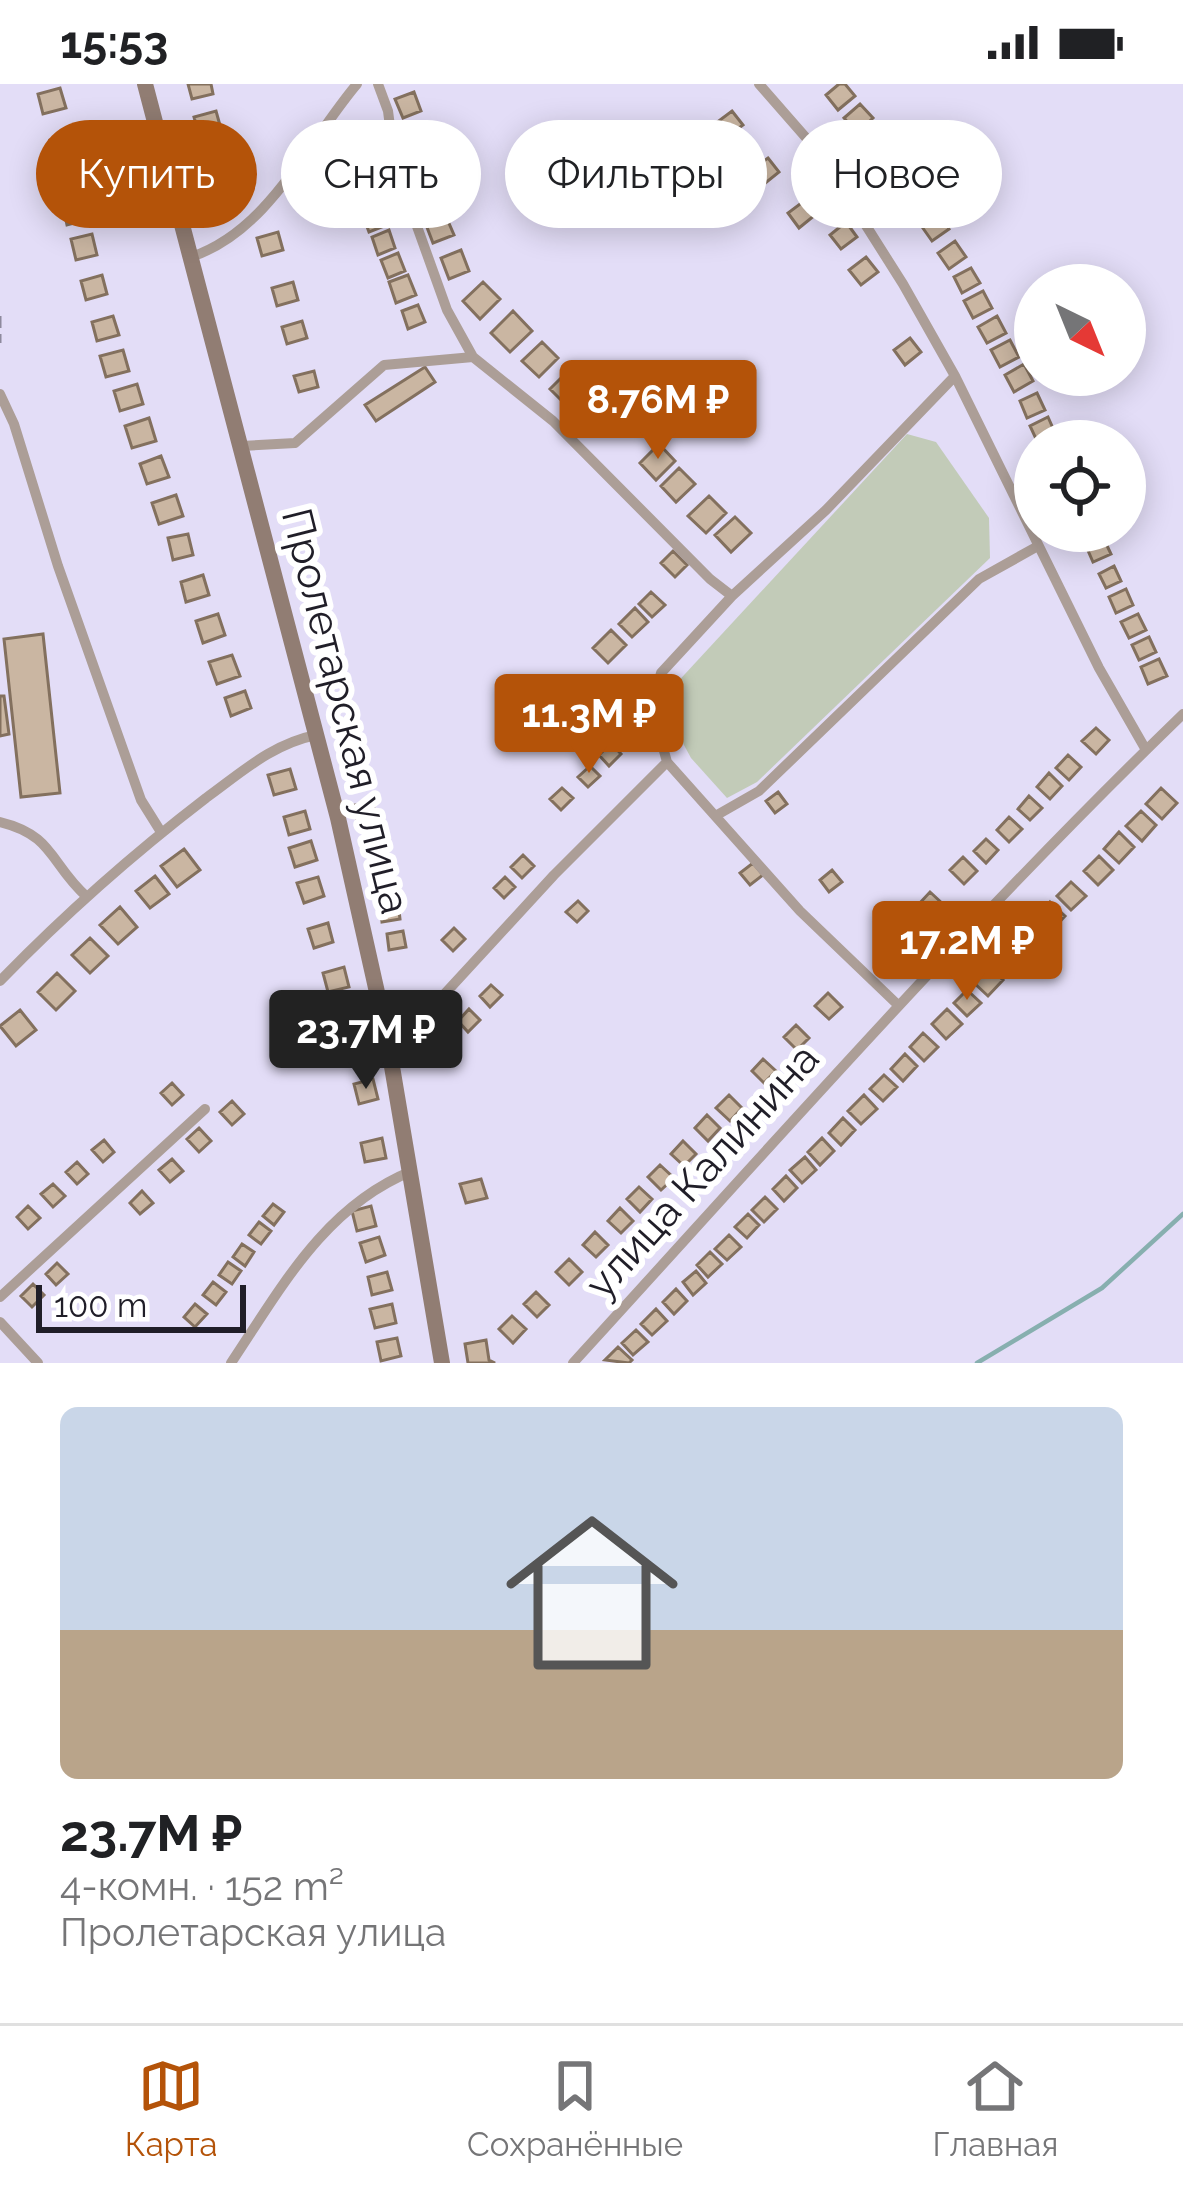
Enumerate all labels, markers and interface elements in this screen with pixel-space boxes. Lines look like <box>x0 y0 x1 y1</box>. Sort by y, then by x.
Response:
text: 15:53 <box>60 16 168 69</box>
chip: Купить <box>36 120 257 228</box>
chip: Снять <box>281 120 481 228</box>
chip: Фильтры <box>505 120 767 228</box>
chip: Новое <box>791 120 1002 228</box>
north arrow <box>1014 264 1146 396</box>
map controls <box>1014 264 1146 552</box>
pin: 8.76M ₽ <box>547 360 769 462</box>
text: 8.76M ₽ <box>587 376 729 422</box>
button: locate <box>1014 420 1146 552</box>
street label: Пролетарская улица <box>272 503 420 919</box>
pin: 11.3M ₽ <box>478 674 700 776</box>
text: 11.3M ₽ <box>522 690 656 736</box>
pin: 17.2M ₽ <box>856 901 1078 1003</box>
text: 17.2M ₽ <box>899 917 1035 963</box>
pin: 23.7M ₽ <box>255 990 477 1092</box>
text: 23.7M ₽ <box>296 1006 436 1052</box>
street label: улица Калинина <box>575 1034 829 1308</box>
scale bar <box>36 1279 246 1332</box>
text: 100 m <box>54 1286 147 1325</box>
icon: home <box>484 1485 700 1701</box>
text: 23.7M ₽ <box>60 1803 242 1863</box>
text: 4-комн. · 152 m² <box>60 1863 344 1909</box>
text: Пролетарская улица <box>60 1909 446 1955</box>
tab: Карта <box>125 2053 218 2164</box>
tab: Сохранённые <box>467 2053 683 2164</box>
tab: Главная <box>933 2053 1058 2164</box>

